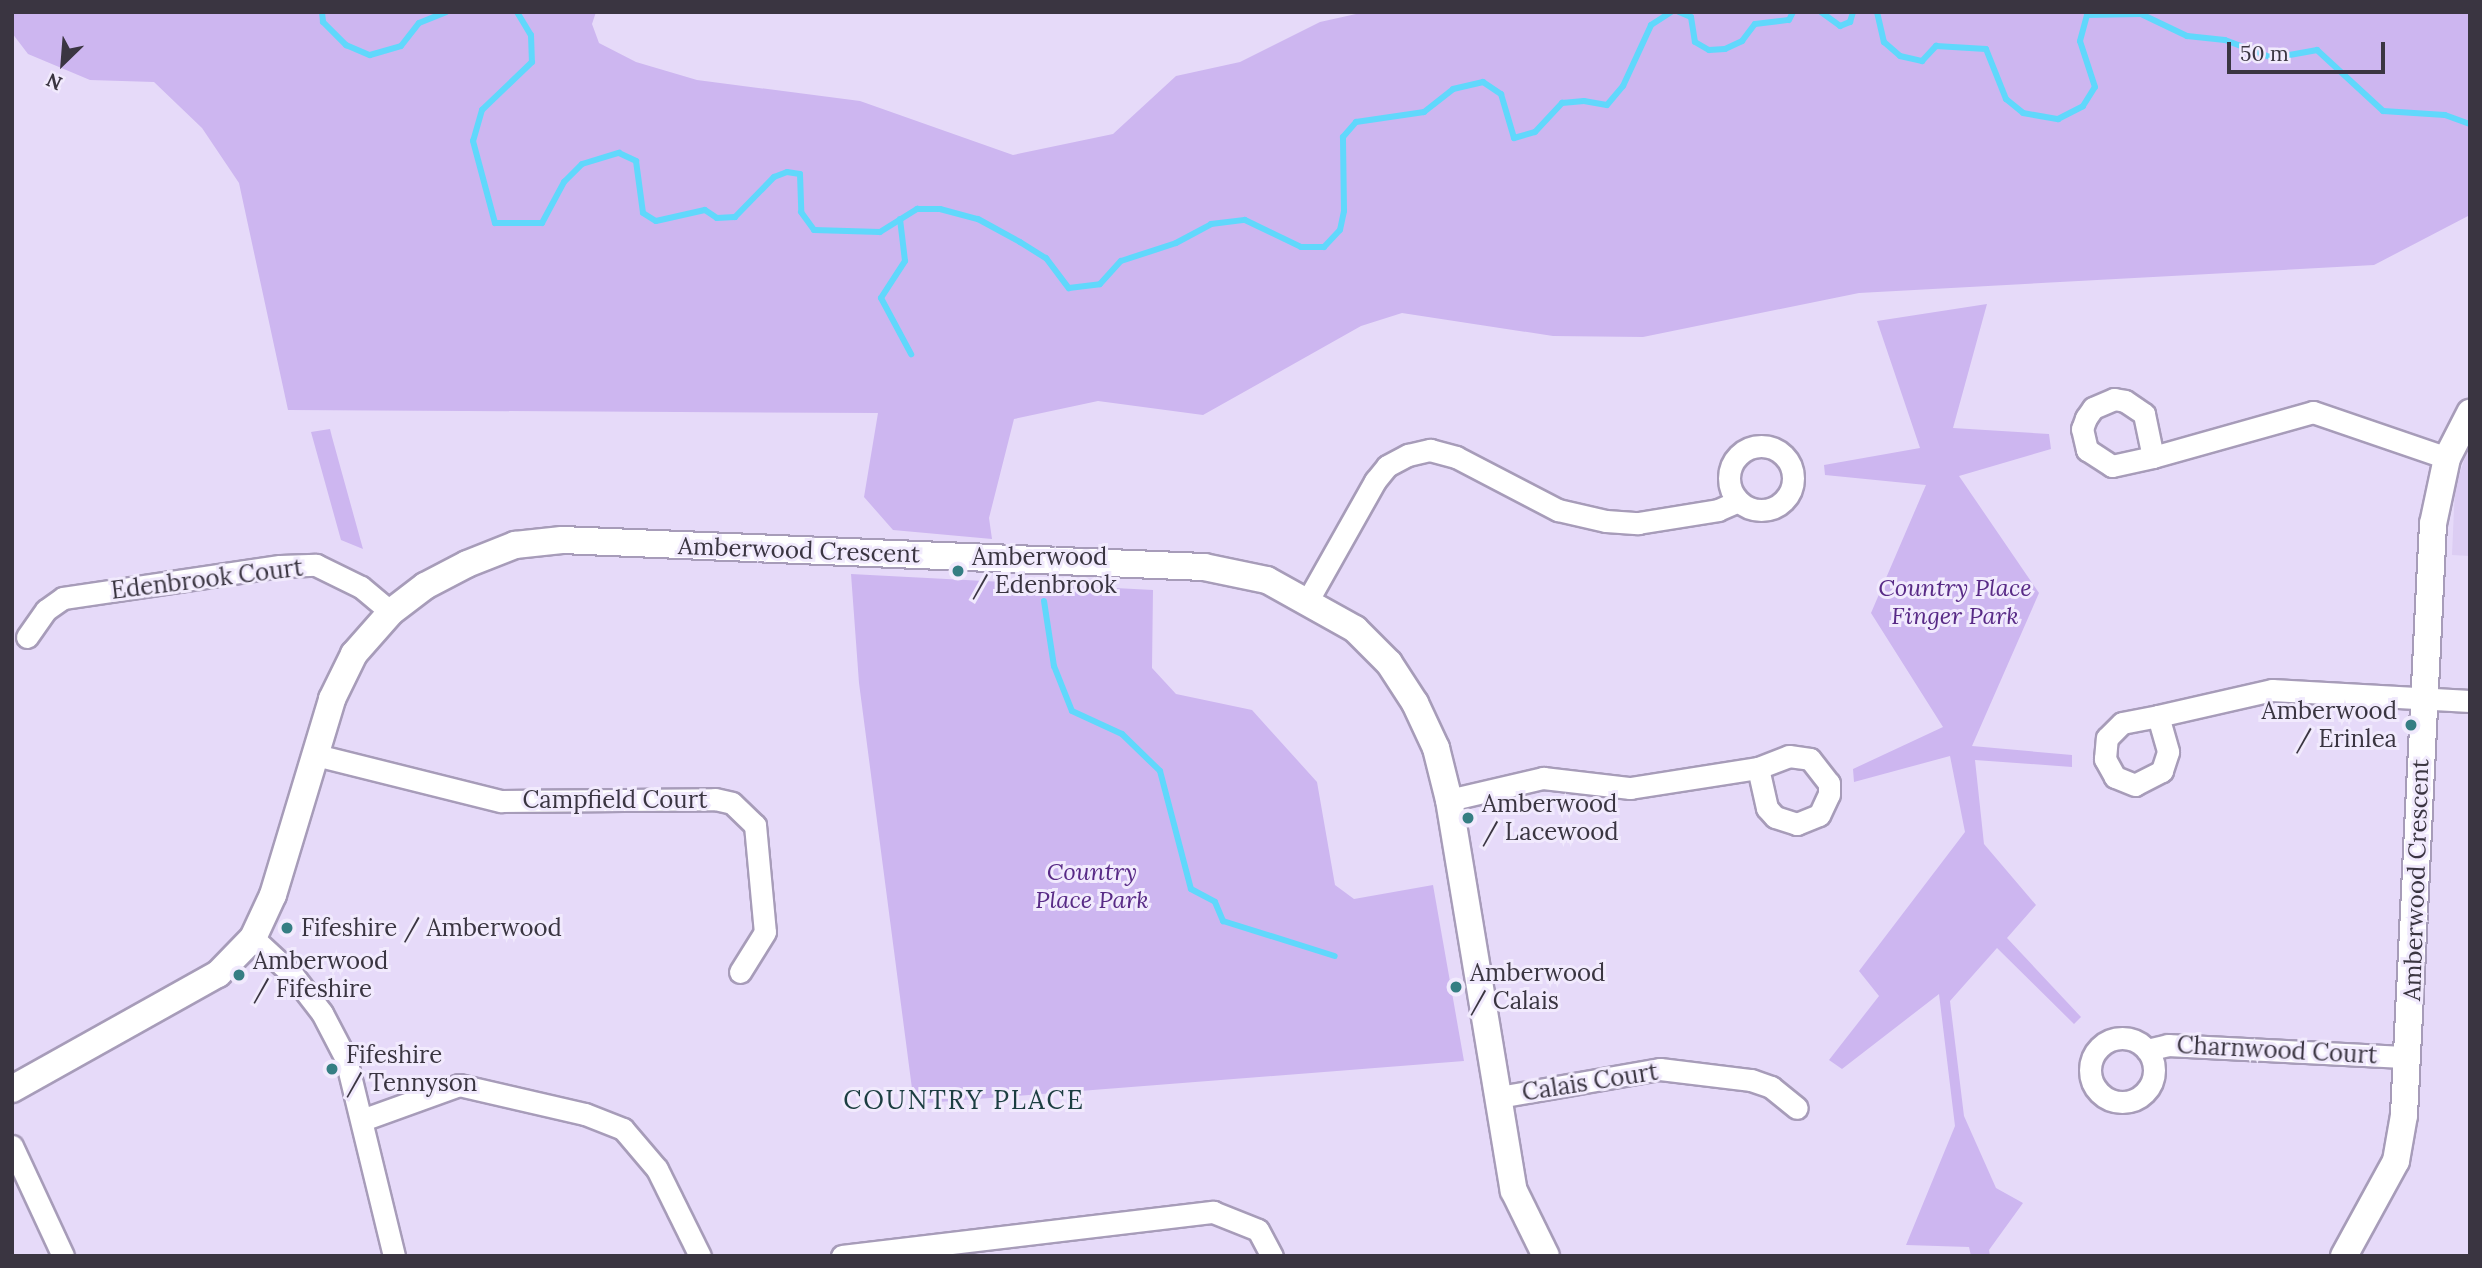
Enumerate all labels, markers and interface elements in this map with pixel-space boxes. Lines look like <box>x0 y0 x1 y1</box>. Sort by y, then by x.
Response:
north arrow <box>28 28 98 98</box>
scale bar <box>2230 28 2388 72</box>
text: 50 m <box>2240 40 2289 67</box>
text: N <box>42 68 66 96</box>
street label: Amberwood Crescent <box>678 531 920 569</box>
place label: Amberwood / Edenbrook <box>972 543 1117 599</box>
street label: Edenbrook Court <box>109 553 305 605</box>
marker: Amberwood / Edenbrook <box>950 563 966 579</box>
park label: Country Place Finger Park <box>1878 574 2032 630</box>
place label: Amberwood / Erinlea <box>2262 697 2397 753</box>
marker: Amberwood / Erinlea <box>2403 717 2419 733</box>
street label: Amberwood Crescent <box>2397 759 2435 1001</box>
street label: Campfield Court <box>523 786 707 814</box>
place label: Amberwood / Lacewood <box>1482 790 1619 846</box>
marker: Amberwood / Lacewood <box>1460 810 1476 826</box>
park label: Country Place Park <box>1035 858 1149 914</box>
place label: Fifeshire / Amberwood <box>301 914 562 942</box>
marker: Fifeshire / Amberwood <box>279 920 295 936</box>
place label: Amberwood / Fifeshire <box>253 947 388 1003</box>
place label: Amberwood / Calais <box>1470 959 1605 1015</box>
marker: Amberwood / Fifeshire <box>231 967 247 983</box>
marker: Amberwood / Calais <box>1448 979 1464 995</box>
street label: Charnwood Court <box>2176 1030 2378 1070</box>
place label: Fifeshire / Tennyson <box>346 1041 477 1097</box>
street label: Calais Court <box>1520 1057 1660 1107</box>
marker: Fifeshire / Tennyson <box>324 1061 340 1077</box>
district label: COUNTRY PLACE <box>845 1084 1083 1116</box>

